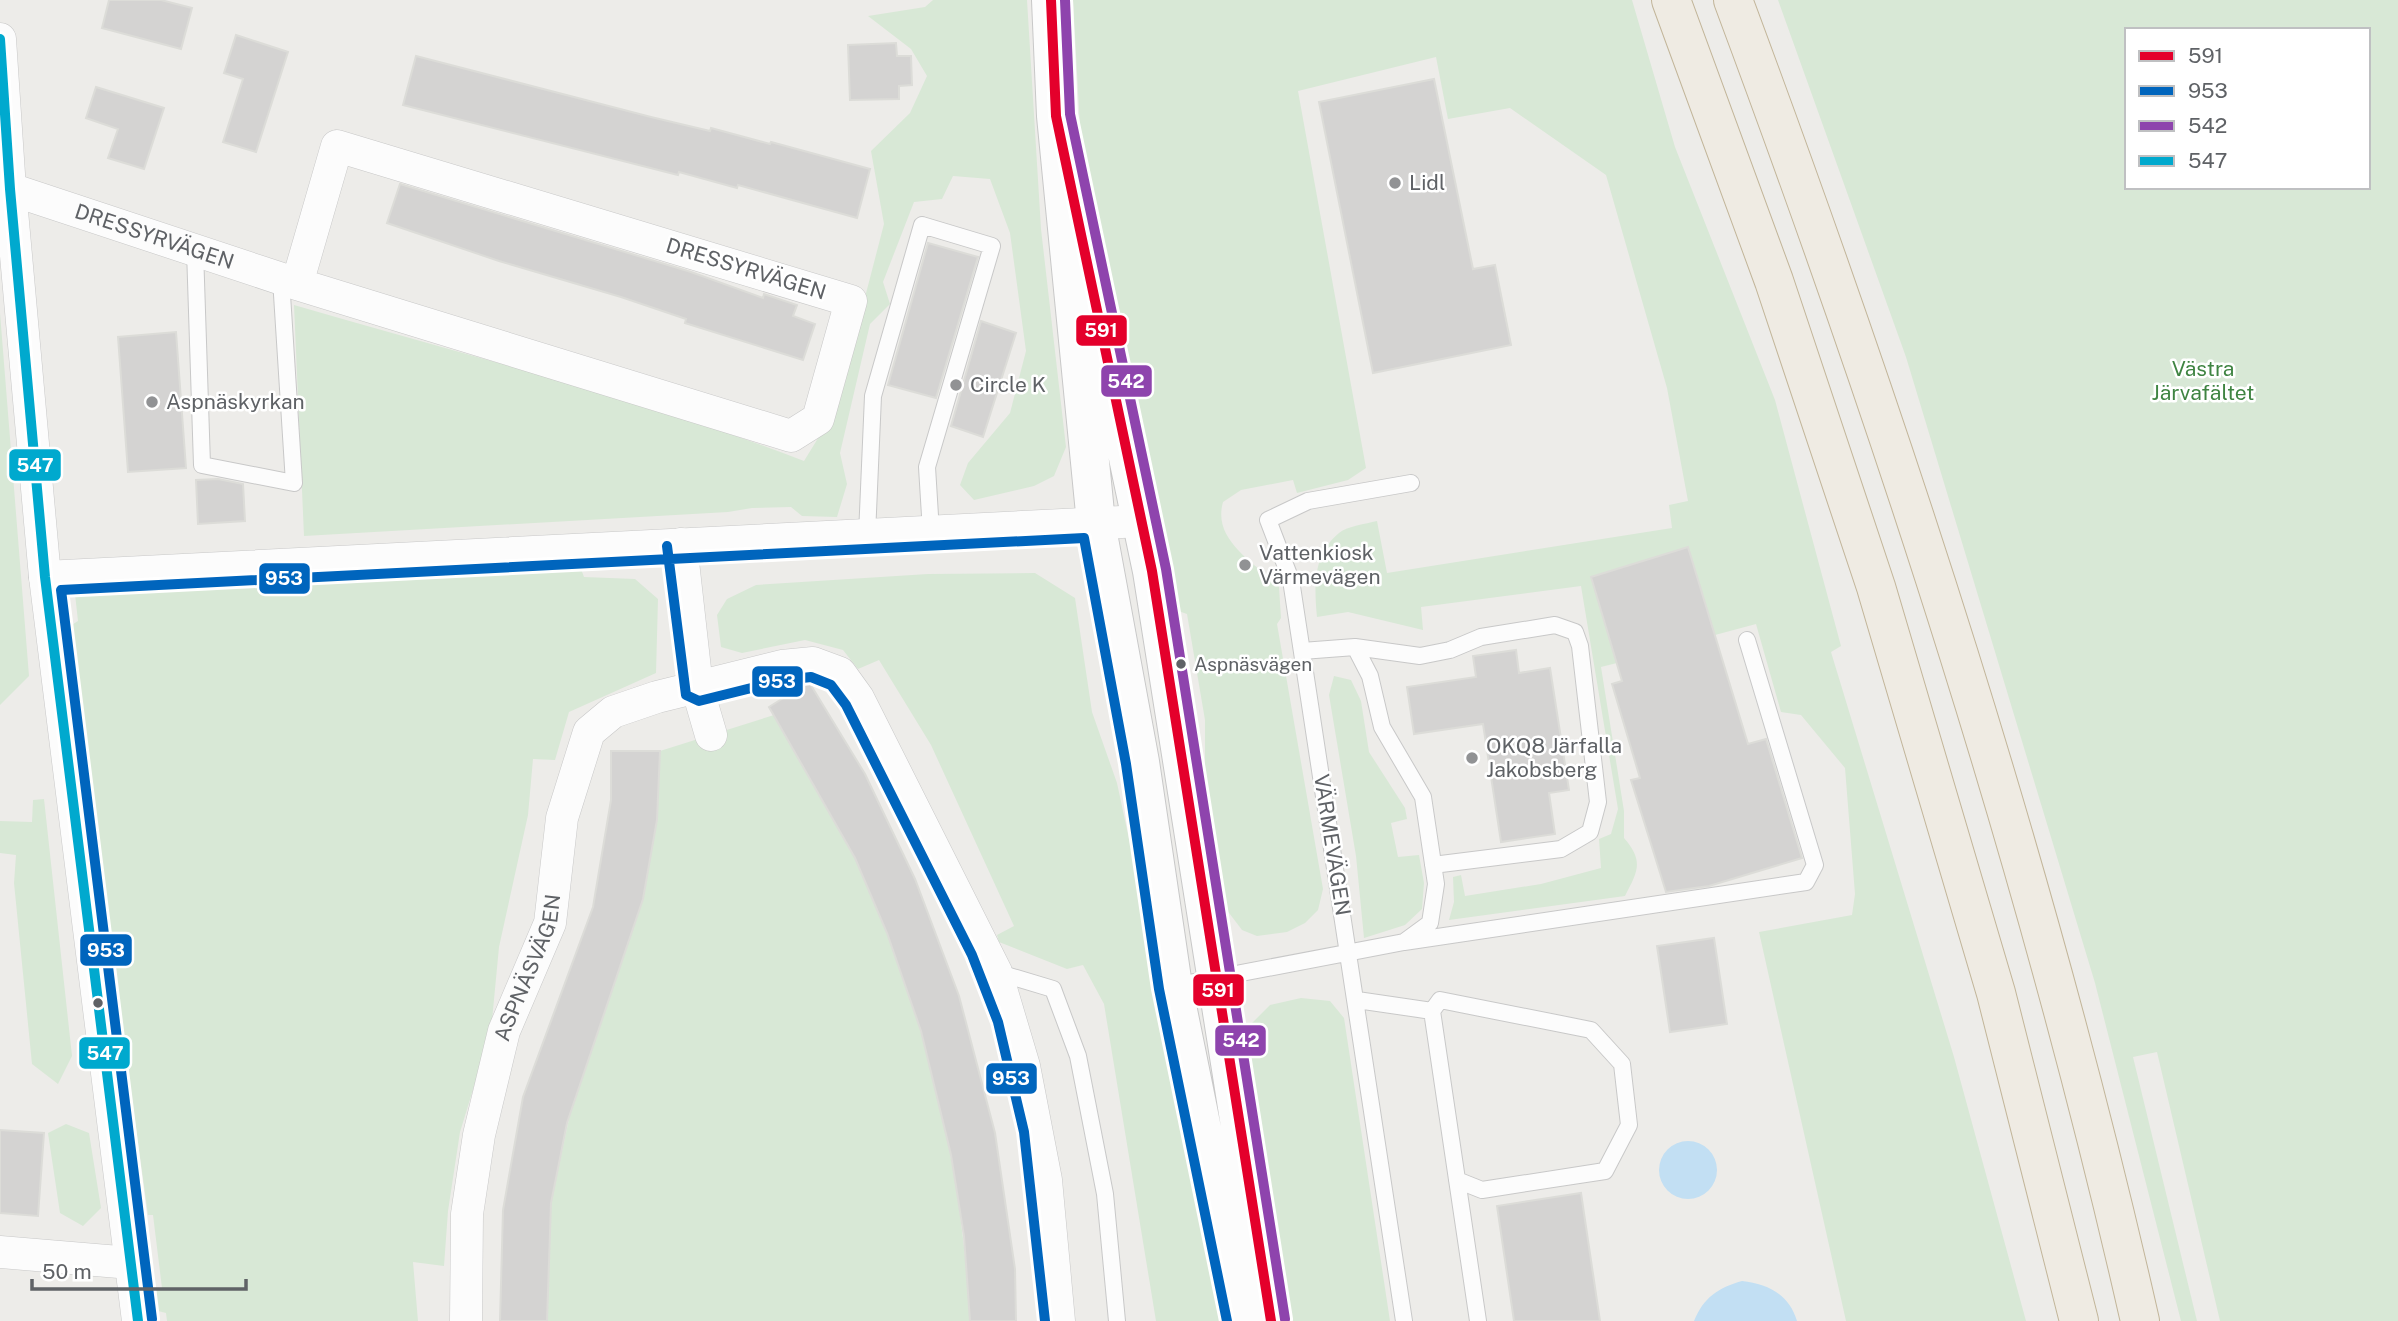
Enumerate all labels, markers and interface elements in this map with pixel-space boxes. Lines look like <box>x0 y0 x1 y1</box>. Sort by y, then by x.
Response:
legend <box>2125 28 2370 189</box>
text: 591 <box>2188 43 2223 68</box>
text: 953 <box>2188 78 2228 103</box>
text: 542 <box>2188 113 2227 138</box>
text: 547 <box>2188 148 2227 173</box>
place label: Lidl <box>1409 170 1445 195</box>
marker: Lidl <box>1387 175 1403 191</box>
street label: DRESSYRVÄGEN <box>72 198 237 274</box>
street label: DRESSYRVÄGEN <box>663 232 829 305</box>
line badge: 591 <box>1075 314 1128 347</box>
text: 591 <box>1084 319 1118 341</box>
park label: Västra Järvafältet <box>2152 356 2254 405</box>
line badge: 542 <box>1100 364 1153 398</box>
text: 542 <box>1107 370 1145 392</box>
place label: Circle K <box>970 372 1046 397</box>
marker: Circle K <box>948 377 964 393</box>
place label: Aspnäskyrkan <box>166 389 305 414</box>
marker: Aspnäskyrkan <box>144 394 160 410</box>
line badge: 547 <box>8 448 62 482</box>
text: 547 <box>16 454 54 476</box>
place label: Vattenkiosk Värmevägen <box>1259 540 1381 589</box>
marker: Vattenkiosk Värmevägen <box>1237 557 1253 573</box>
line badge: 953 <box>258 562 311 595</box>
text: 953 <box>265 567 303 589</box>
place label: Aspnäsvägen <box>1194 653 1312 675</box>
marker: Aspnäsvägen <box>1174 657 1188 671</box>
line badge: 953 <box>751 665 804 698</box>
text: 953 <box>758 670 796 692</box>
place label: OKQ8 Järfalla Jakobsberg <box>1486 733 1622 782</box>
marker: OKQ8 Järfalla Jakobsberg <box>1464 750 1480 766</box>
street label: VÄRMEVÄGEN <box>1309 772 1356 917</box>
street label: ASPNÄSVÄGEN <box>489 893 565 1044</box>
line badge: 953 <box>79 933 133 967</box>
text: 953 <box>87 939 125 961</box>
line badge: 591 <box>1192 973 1245 1007</box>
text: 591 <box>1201 979 1235 1001</box>
unlabelled marker <box>91 996 105 1010</box>
line badge: 542 <box>1214 1024 1267 1057</box>
text: 542 <box>1222 1029 1260 1051</box>
line badge: 547 <box>78 1036 131 1070</box>
text: 547 <box>86 1042 124 1064</box>
line badge: 953 <box>985 1062 1038 1095</box>
text: 953 <box>992 1067 1030 1089</box>
scale bar <box>32 1248 245 1292</box>
text: 50 m <box>42 1259 92 1284</box>

